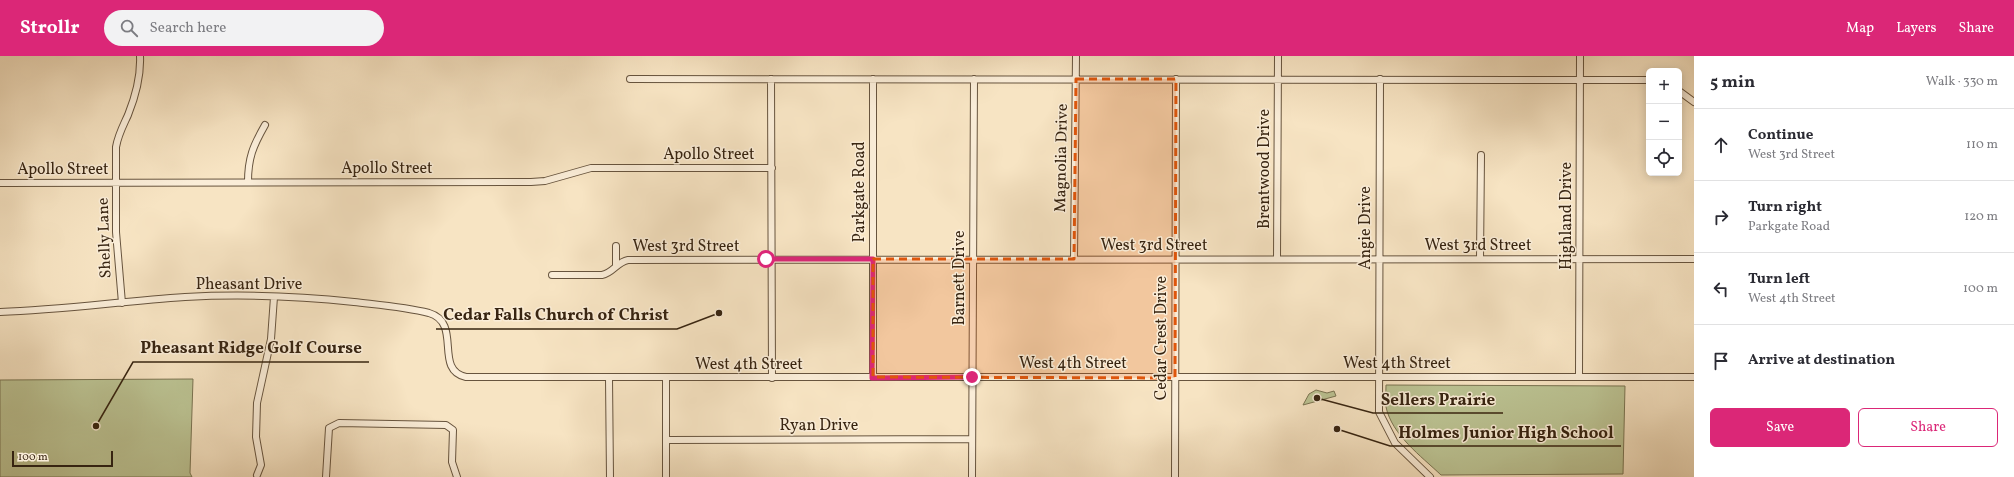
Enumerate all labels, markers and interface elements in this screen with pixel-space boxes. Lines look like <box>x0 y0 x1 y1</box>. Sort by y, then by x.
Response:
search box <box>104 10 384 46</box>
text: Strollr <box>20 15 80 41</box>
icon: search <box>118 17 140 39</box>
text: Search here <box>150 18 226 39</box>
text: Map <box>1846 19 1874 38</box>
text: Layers <box>1896 19 1936 38</box>
text: Share <box>1958 19 1994 38</box>
map controls <box>1646 68 1682 176</box>
button: + <box>1646 68 1682 104</box>
text: 5 min <box>1710 71 1755 94</box>
text: Walk · 330 m <box>1926 73 1998 91</box>
street label: Magnolia Drive <box>1050 103 1074 213</box>
button: − <box>1646 104 1682 140</box>
street label: Brentwood Drive <box>1254 109 1276 229</box>
text: Continue <box>1748 125 1813 146</box>
icon: ahead <box>1710 134 1732 156</box>
text: 110 m <box>1966 136 1998 154</box>
button: locate <box>1646 140 1682 176</box>
street label: Parkgate Road <box>849 142 871 242</box>
street label: Apollo Street <box>663 144 755 166</box>
text: West 3rd Street <box>1748 146 1835 164</box>
street label: Apollo Street <box>341 158 433 180</box>
street label: Apollo Street <box>17 159 109 181</box>
street label: Highland Drive <box>1556 162 1578 270</box>
street label: Angie Drive <box>1355 186 1377 270</box>
street label: Shelly Lane <box>93 197 117 279</box>
text: Turn right <box>1748 197 1822 218</box>
icon: right <box>1710 206 1732 228</box>
text: 120 m <box>1964 208 1998 226</box>
text: Parkgate Road <box>1748 218 1830 236</box>
street label: Barnett Drive <box>949 230 971 326</box>
street label: West 3rd Street <box>1100 235 1208 257</box>
street label: West 3rd Street <box>1424 235 1532 257</box>
street label: West 3rd Street <box>632 236 740 258</box>
route start <box>757 250 775 268</box>
text: Turn left <box>1748 269 1810 290</box>
street label: Pheasant Drive <box>196 274 302 296</box>
street label: Cedar Crest Drive <box>1151 276 1173 400</box>
icon: left <box>1710 278 1732 300</box>
text: 100 m <box>1963 280 1998 298</box>
text: West 4th Street <box>1748 290 1836 308</box>
callout: Cedar Falls Church of Christ <box>436 300 677 329</box>
text: Cedar Falls Church of Christ <box>443 304 669 327</box>
callout: Pheasant Ridge Golf Course <box>133 333 369 362</box>
text: Pheasant Ridge Golf Course <box>140 337 362 360</box>
icon: arrive <box>1710 350 1732 372</box>
text: Arrive at destination <box>1748 350 1895 371</box>
street label: West 4th Street <box>1019 353 1127 375</box>
street label: West 4th Street <box>1343 353 1451 375</box>
street label: West 4th Street <box>695 354 803 376</box>
route end <box>963 368 981 386</box>
callout: Sellers Prairie <box>1373 384 1503 413</box>
text: Sellers Prairie <box>1381 389 1496 412</box>
button: Save <box>1710 408 1850 447</box>
button: Share <box>1858 408 1998 447</box>
street label: Ryan Drive <box>780 415 858 437</box>
callout: Holmes Junior High School <box>1390 417 1621 446</box>
text: Holmes Junior High School <box>1398 422 1614 445</box>
scale bar <box>12 449 113 468</box>
text: 100 m <box>18 450 48 465</box>

